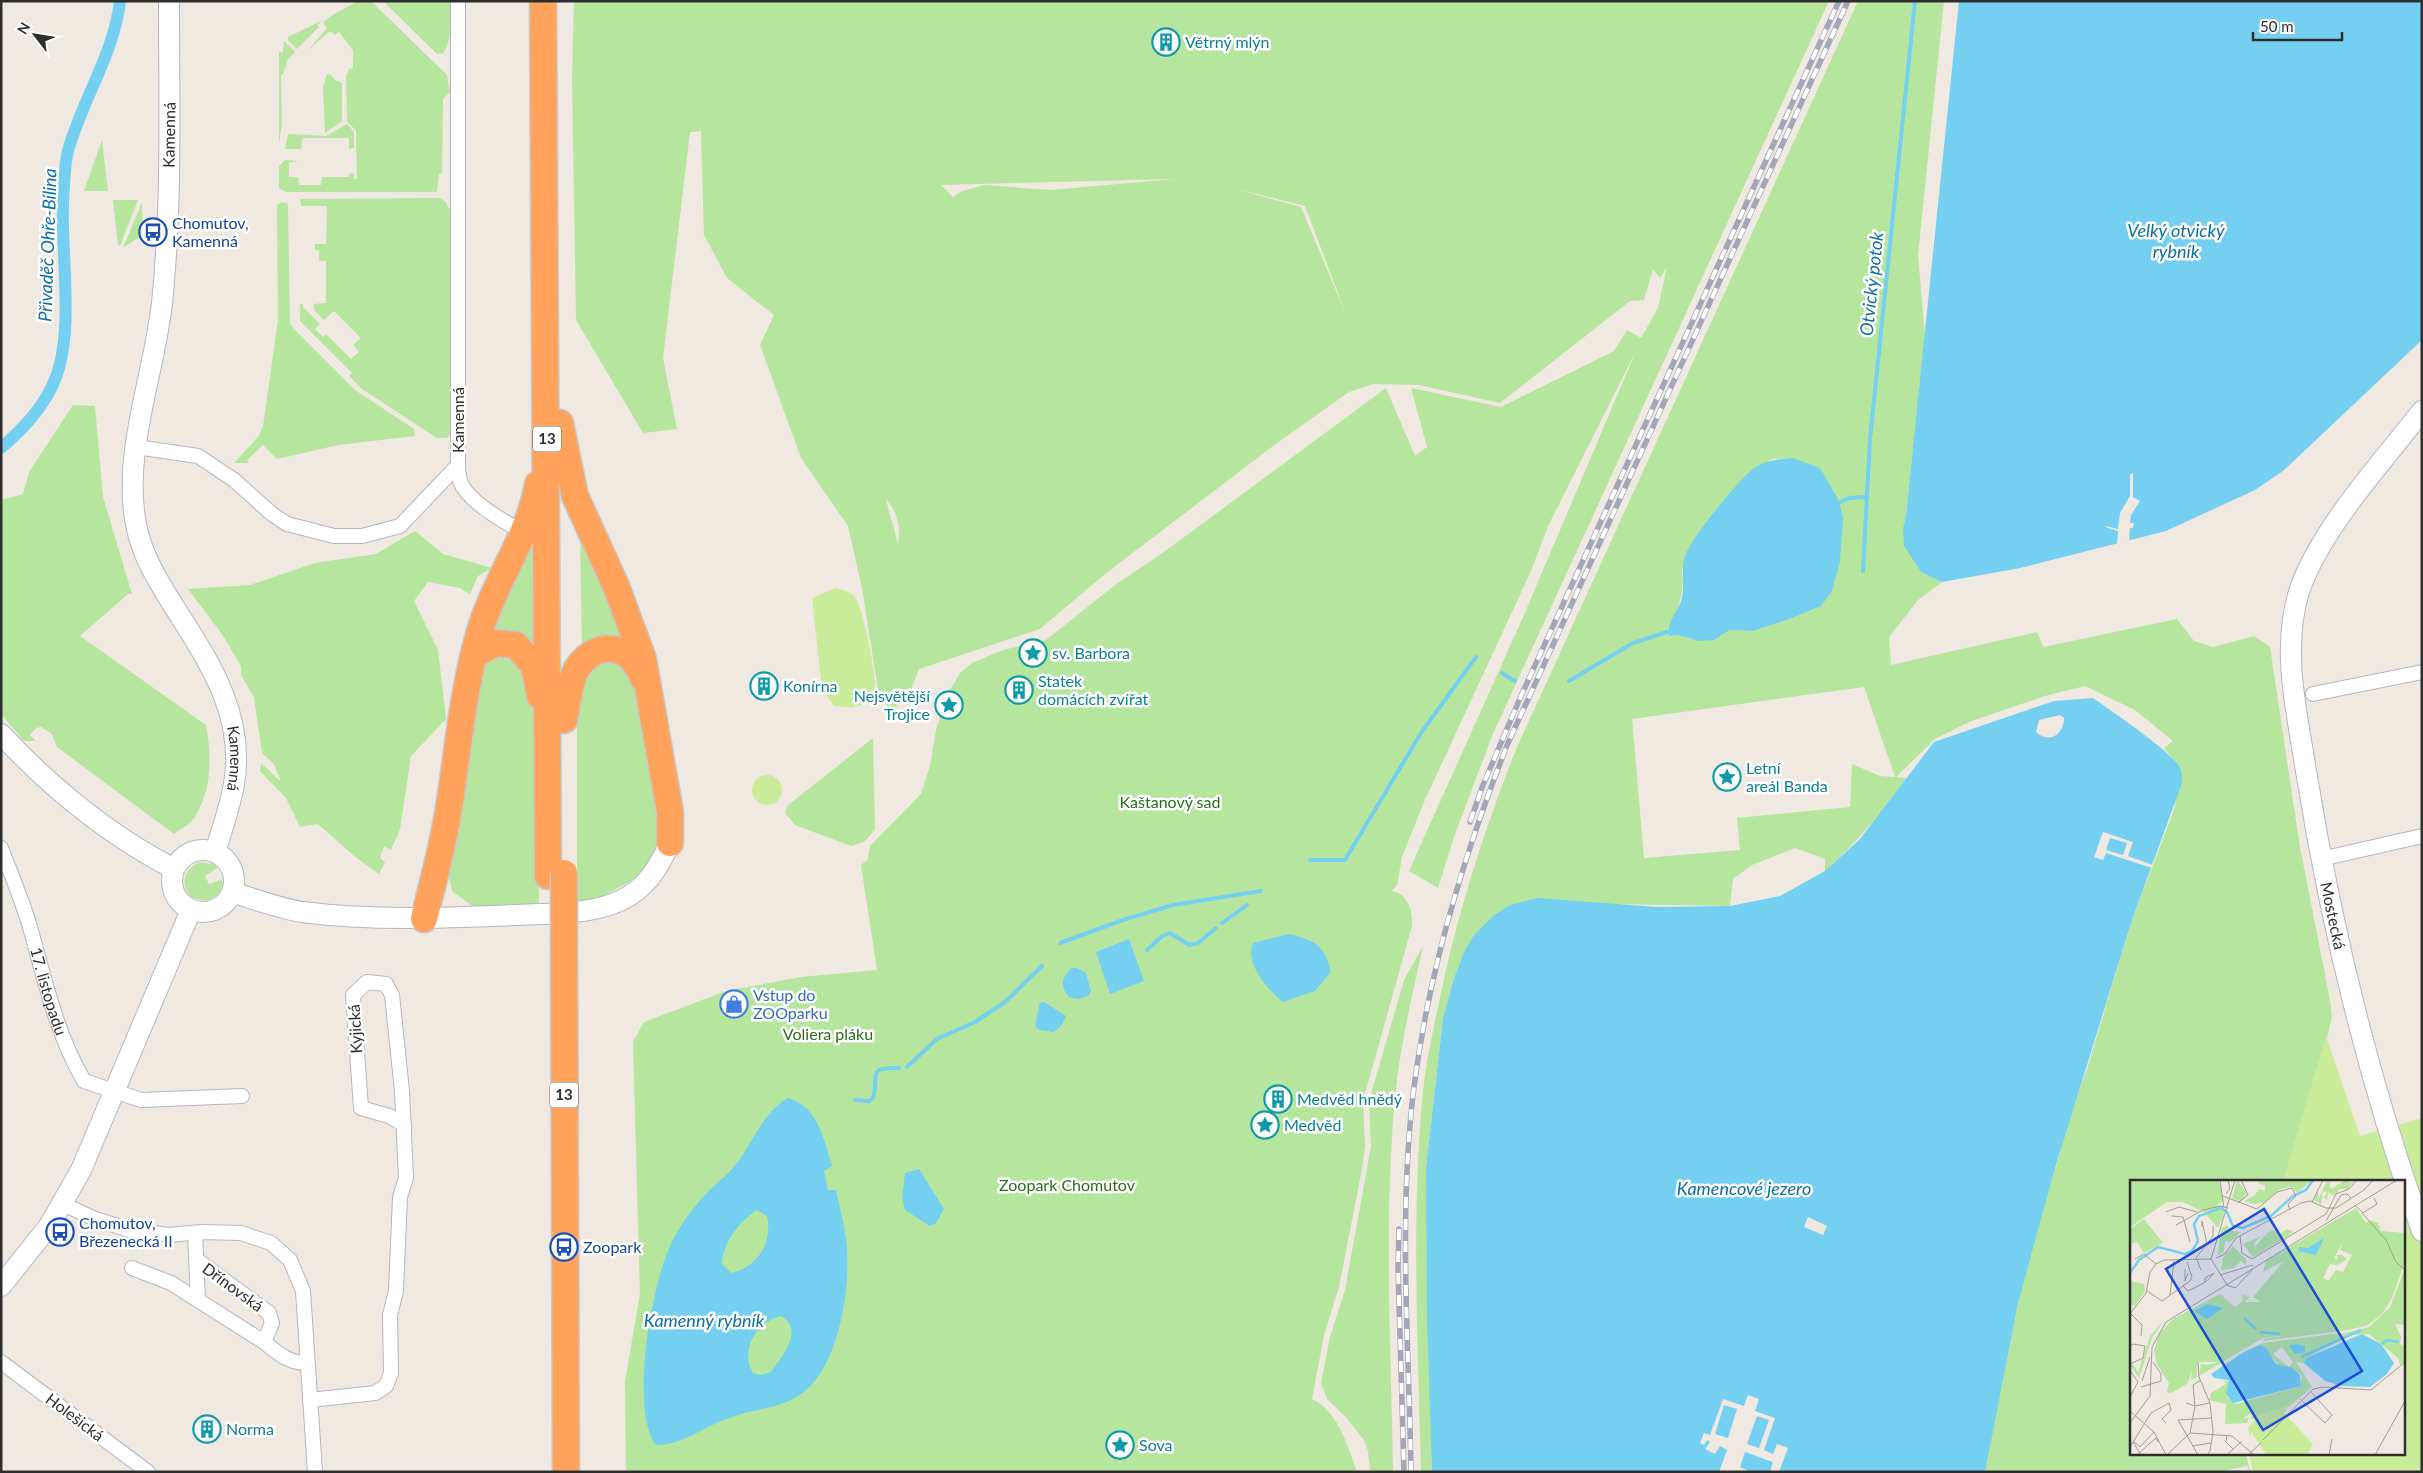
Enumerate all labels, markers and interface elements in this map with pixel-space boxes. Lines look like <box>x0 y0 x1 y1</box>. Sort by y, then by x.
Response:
north arrow <box>10 10 60 60</box>
scale bar <box>2253 10 2342 42</box>
text: 50 m <box>2260 17 2294 35</box>
text: N <box>13 19 33 37</box>
building icon: Větrný mlýn <box>1151 27 1181 57</box>
place label: Větrný mlýn <box>1185 32 1270 51</box>
street label: Kamenná <box>158 102 179 168</box>
water label: Přivaděč Ohře-Bílina <box>33 168 61 322</box>
place label: Chomutov, Kamenná <box>172 213 249 250</box>
bus stop icon: Chomutov, Kamenná <box>138 217 168 247</box>
water label: Velký otvický rybník <box>2127 219 2225 262</box>
water label: Otvický potok <box>1855 230 1887 337</box>
street label: Kamenná <box>448 387 467 453</box>
road number: 13 <box>533 426 561 452</box>
place icon: sv. Barbora <box>1018 638 1048 668</box>
place label: sv. Barbora <box>1052 643 1130 662</box>
building icon: Konírna <box>749 671 779 701</box>
place label: Statek domácích zvířat <box>1038 671 1149 708</box>
building icon: Statek domácích zvířat <box>1004 675 1034 705</box>
place label: Konírna <box>783 676 838 695</box>
place label: Nejsvětější Trojice <box>854 686 931 723</box>
place icon: Nejsvětější Trojice <box>934 690 964 720</box>
street label: Kamenná <box>224 724 246 793</box>
place label: Letní areál Banda <box>1746 758 1828 795</box>
place icon: Letní areál Banda <box>1712 762 1742 792</box>
park label: Kaštanový sad <box>1120 792 1220 811</box>
street label: Mostecká <box>2317 880 2350 951</box>
street label: 17. listopadu <box>27 945 71 1038</box>
place label: Vstup do ZOOparku <box>753 985 828 1022</box>
shop icon: Vstup do ZOOparku <box>719 989 749 1019</box>
street label: Kyjická <box>344 1004 365 1054</box>
park label: Voliera pláku <box>783 1024 873 1043</box>
road number: 13 <box>550 1082 578 1108</box>
building icon: Medvěd hnědý <box>1263 1084 1293 1114</box>
place label: Medvěd hnědý <box>1297 1089 1403 1108</box>
place icon: Medvěd <box>1250 1110 1280 1140</box>
place label: Medvěd <box>1284 1115 1341 1134</box>
park label: Zoopark Chomutov <box>999 1175 1136 1194</box>
water label: Kamencové jezero <box>1677 1177 1811 1199</box>
inset map <box>2130 1180 2406 1456</box>
place label: Chomutov, Březenecká II <box>79 1213 173 1250</box>
bus stop icon: Chomutov, Březenecká II <box>45 1217 75 1247</box>
bus stop icon: Zoopark <box>549 1232 579 1262</box>
place label: Zoopark <box>583 1237 642 1256</box>
street label: Dřínovská <box>199 1258 267 1315</box>
water label: Kamenný rybník <box>644 1309 765 1331</box>
street label: Holešická <box>43 1389 108 1445</box>
building icon: Norma <box>192 1414 222 1444</box>
place label: Norma <box>226 1419 274 1438</box>
place icon: Sova <box>1105 1430 1135 1460</box>
place label: Sova <box>1139 1435 1173 1454</box>

